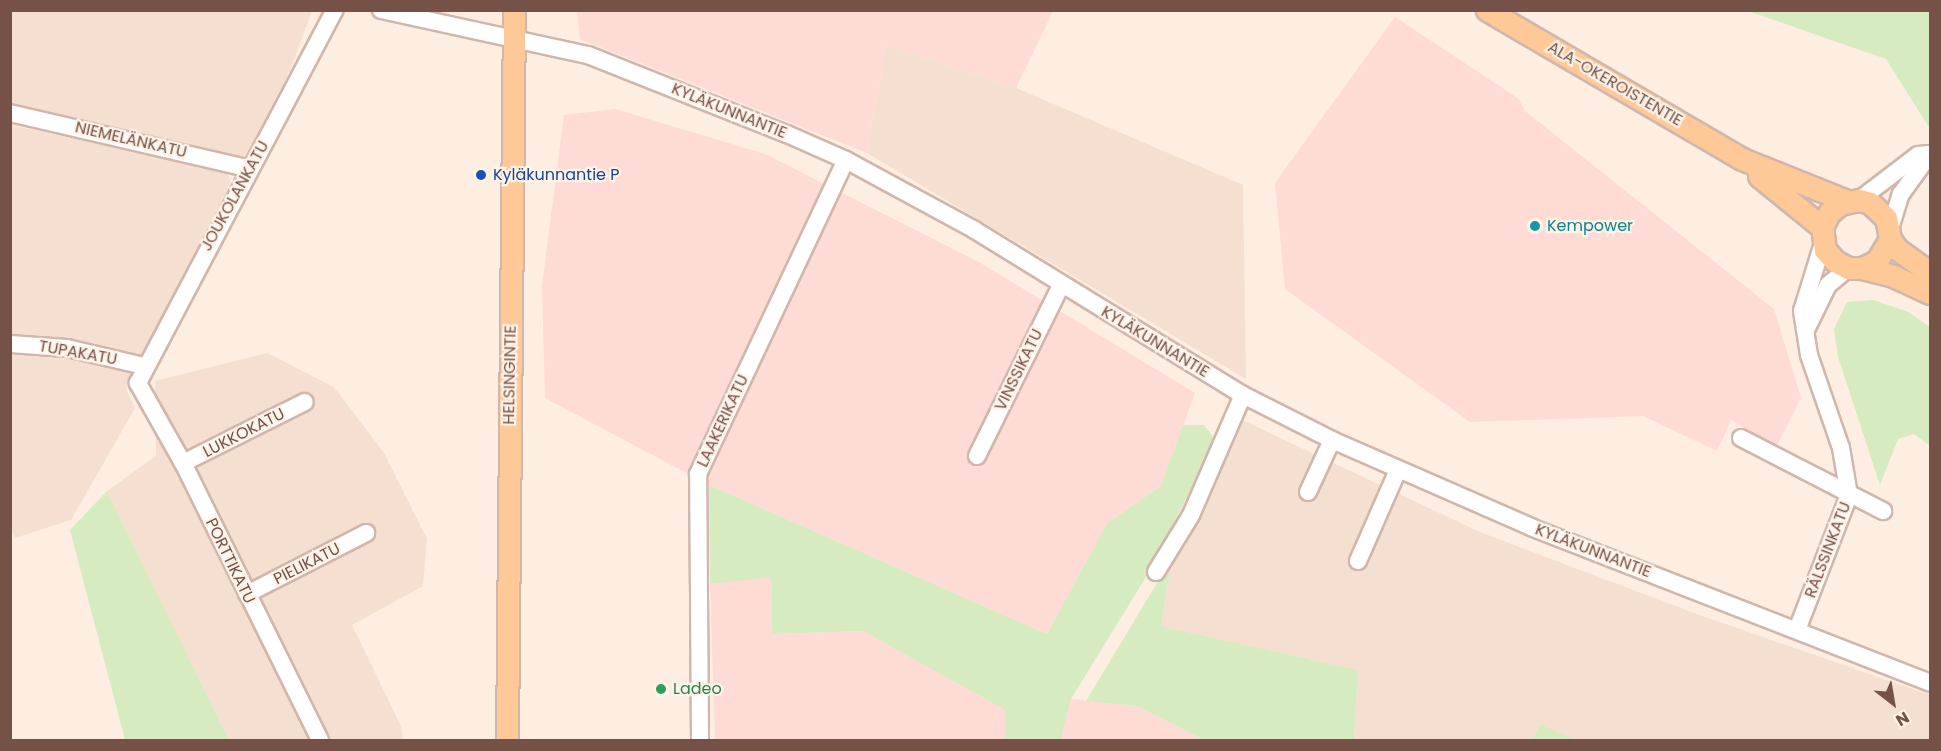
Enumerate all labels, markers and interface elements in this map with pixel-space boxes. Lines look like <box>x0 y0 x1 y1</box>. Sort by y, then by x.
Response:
street label: ALA-OKEROISTENTIE <box>1544 38 1686 130</box>
street label: KYLÄKUNNANTIE <box>669 79 789 143</box>
street label: NIEMELÄNKATU <box>73 118 189 162</box>
street label: JOUKOLANKATU <box>197 138 273 254</box>
place label: Kyläkunnantie P <box>493 165 620 185</box>
marker: Kyläkunnantie P <box>474 168 488 182</box>
place label: Kempower <box>1547 216 1633 236</box>
marker: Kempower <box>1528 219 1542 233</box>
street label: KYLÄKUNNANTIE <box>1098 302 1212 382</box>
street label: HELSINGINTIE <box>500 325 520 425</box>
street label: VINSSIKATU <box>991 326 1047 414</box>
street label: TUPAKATU <box>37 337 119 369</box>
street label: LAAKERIKATU <box>693 372 753 470</box>
street label: LUKKOKATU <box>200 404 288 462</box>
street label: RÄLSSINKATU <box>1801 499 1855 601</box>
street label: PORTTIKATU <box>201 515 259 607</box>
street label: KYLÄKUNNANTIE <box>1532 520 1654 582</box>
street label: PIELIKATU <box>271 539 343 589</box>
north arrow <box>1863 673 1923 733</box>
place label: Ladeo <box>673 679 722 699</box>
marker: Ladeo <box>654 682 668 696</box>
text: N <box>1891 706 1914 732</box>

